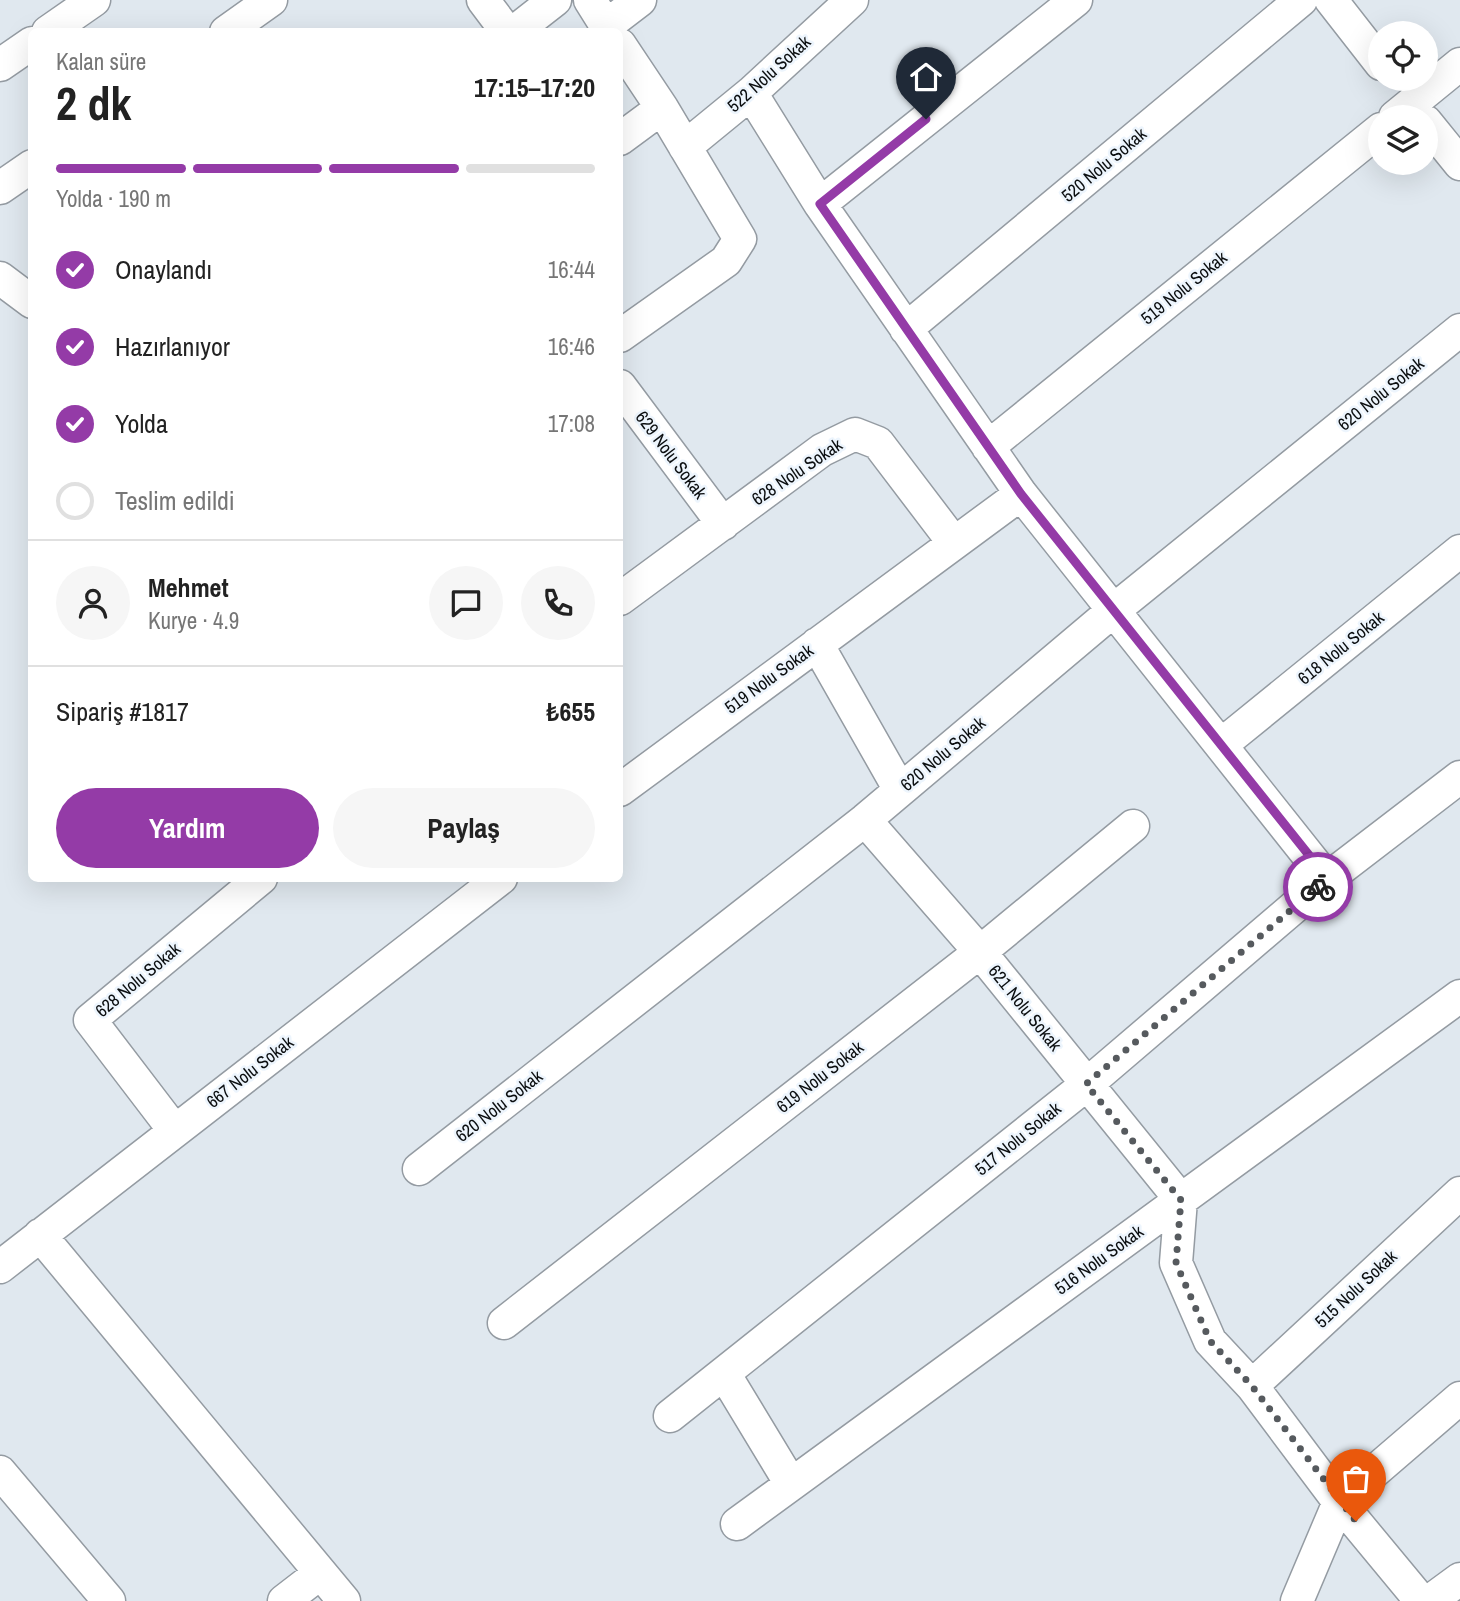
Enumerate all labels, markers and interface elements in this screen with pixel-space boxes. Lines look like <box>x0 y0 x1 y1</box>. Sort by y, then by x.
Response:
map controls <box>1368 21 1438 175</box>
button: locate <box>1368 21 1438 91</box>
street label: 522 Nolu Sokak <box>722 29 816 118</box>
text: Kalan süre <box>56 46 146 77</box>
pin <box>896 47 956 119</box>
icon: home <box>907 58 945 96</box>
text: 17:15–17:20 <box>474 70 595 105</box>
text: 2 dk <box>56 72 132 134</box>
button: layers <box>1368 105 1438 175</box>
street label: 520 Nolu Sokak <box>1056 121 1152 208</box>
text: Yolda · 190 m <box>56 183 171 214</box>
street label: 519 Nolu Sokak <box>1135 245 1233 330</box>
icon: check <box>56 251 94 289</box>
text: Onaylandı <box>115 252 212 287</box>
text: 16:44 <box>548 254 595 285</box>
icon: check <box>56 328 94 366</box>
text: Hazırlanıyor <box>115 329 230 364</box>
text: 16:46 <box>548 331 595 362</box>
street label: 620 Nolu Sokak <box>1332 351 1430 436</box>
icon: check <box>56 405 94 443</box>
text: Yolda <box>115 406 168 441</box>
street label: 629 Nolu Sokak <box>630 406 713 504</box>
text: 17:08 <box>548 408 595 439</box>
street label: 628 Nolu Sokak <box>747 432 847 511</box>
text: Teslim edildi <box>115 483 235 518</box>
button: person <box>56 566 130 640</box>
button: chat <box>429 566 503 640</box>
button: phone <box>521 566 595 640</box>
text: Mehmet <box>148 570 229 605</box>
text: Kurye · 4.9 <box>148 605 239 636</box>
street label: 618 Nolu Sokak <box>1292 605 1390 690</box>
street label: 519 Nolu Sokak <box>719 637 819 719</box>
text: Sipariş #1817 <box>56 694 189 729</box>
text: ₺655 <box>546 694 595 729</box>
street label: 620 Nolu Sokak <box>895 710 991 797</box>
button: Yardım <box>56 788 319 868</box>
button: Paylaş <box>333 788 595 868</box>
courier <box>1283 852 1353 922</box>
icon: bike <box>1299 868 1337 906</box>
street label: 628 Nolu Sokak <box>90 936 186 1023</box>
street label: 621 Nolu Sokak <box>983 959 1068 1057</box>
street label: 667 Nolu Sokak <box>201 1029 299 1114</box>
street label: 619 Nolu Sokak <box>771 1034 869 1119</box>
street label: 620 Nolu Sokak <box>450 1063 548 1148</box>
street label: 517 Nolu Sokak <box>969 1096 1067 1181</box>
street label: 516 Nolu Sokak <box>1049 1218 1149 1300</box>
street label: 515 Nolu Sokak <box>1309 1244 1403 1333</box>
pin <box>1326 1449 1386 1521</box>
icon: bag <box>1337 1460 1375 1498</box>

